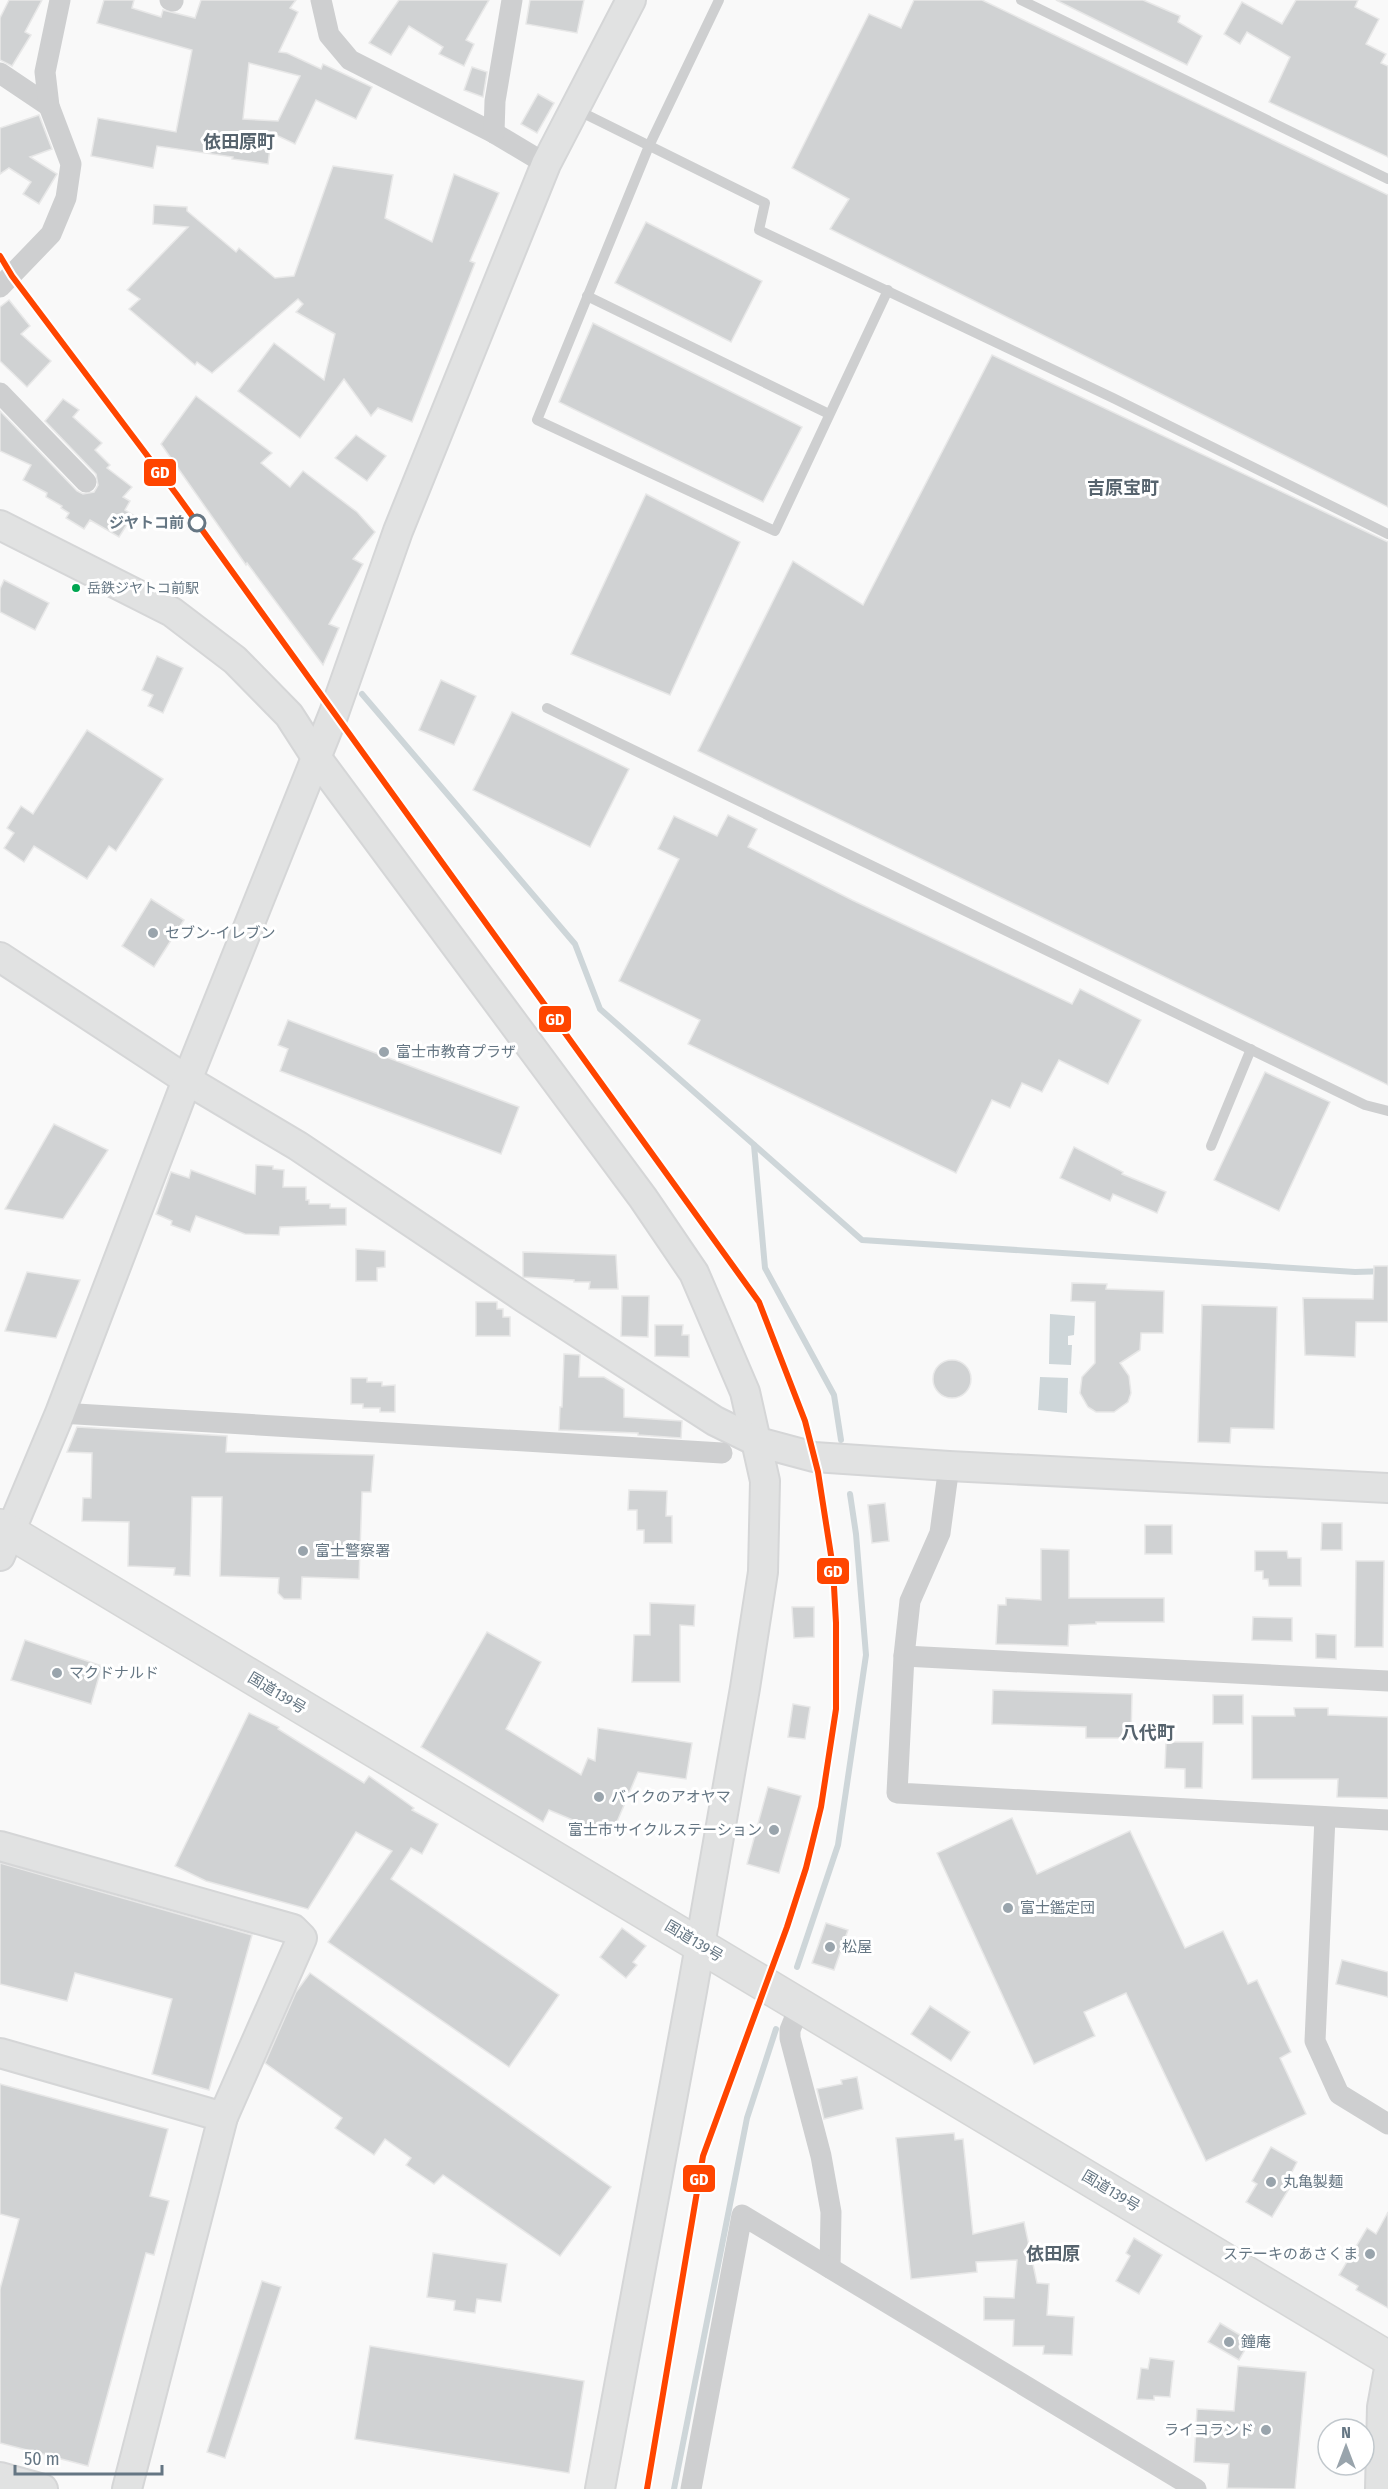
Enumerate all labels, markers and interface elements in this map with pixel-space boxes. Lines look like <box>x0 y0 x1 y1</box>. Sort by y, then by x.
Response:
district label: 依田原町 <box>203 131 275 153</box>
line badge: GD <box>143 458 177 487</box>
text: GD <box>151 463 170 482</box>
district label: 吉原宝町 <box>1087 477 1159 499</box>
place label: ジヤトコ前 <box>109 514 184 532</box>
marker: ジヤトコ前 <box>188 514 206 532</box>
place label: 岳鉄ジヤトコ前駅 <box>87 580 199 597</box>
marker: 岳鉄ジヤトコ前駅 <box>70 582 82 594</box>
place label: セブン-イレブン <box>165 924 276 942</box>
marker: セブン-イレブン <box>146 926 160 940</box>
line badge: GD <box>538 1005 572 1033</box>
text: GD <box>546 1010 565 1029</box>
place label: 富士市教育プラザ <box>396 1043 516 1061</box>
marker: 富士市教育プラザ <box>377 1045 391 1059</box>
place label: 富士警察署 <box>315 1542 390 1560</box>
marker: 富士警察署 <box>296 1544 310 1558</box>
line badge: GD <box>816 1557 850 1585</box>
text: GD <box>824 1562 843 1581</box>
place label: マクドナルド <box>69 1664 159 1682</box>
marker: マクドナルド <box>50 1666 64 1680</box>
street label: 国道139号 <box>245 1669 309 1717</box>
district label: 八代町 <box>1121 1722 1175 1744</box>
place label: バイクのアオヤマ <box>611 1788 731 1806</box>
marker: バイクのアオヤマ <box>592 1790 606 1804</box>
place label: 富士市サイクルステーション <box>568 1821 762 1839</box>
marker: 富士市サイクルステーション <box>767 1823 781 1837</box>
place label: 富士鑑定団 <box>1020 1899 1095 1917</box>
marker: 富士鑑定団 <box>1001 1901 1015 1915</box>
street label: 国道139号 <box>662 1917 726 1965</box>
place label: 松屋 <box>842 1938 872 1956</box>
marker: 松屋 <box>823 1940 837 1954</box>
line badge: GD <box>682 2164 716 2193</box>
street label: 国道139号 <box>1079 2167 1143 2215</box>
text: GD <box>690 2170 709 2189</box>
place label: 丸亀製麺 <box>1283 2173 1343 2191</box>
marker: 丸亀製麺 <box>1264 2175 1278 2189</box>
district label: 依田原 <box>1026 2243 1080 2265</box>
place label: ステーキのあさくま <box>1223 2245 1358 2263</box>
marker: ステーキのあさくま <box>1363 2247 1377 2261</box>
place label: 鐘庵 <box>1241 2333 1271 2351</box>
marker: 鐘庵 <box>1222 2335 1236 2349</box>
north arrow <box>1316 2417 1376 2477</box>
place label: ライコランド <box>1164 2421 1254 2439</box>
marker: ライコランド <box>1259 2423 1273 2437</box>
text: N <box>1341 2423 1351 2442</box>
scale bar <box>15 2438 162 2476</box>
text: 50 m <box>24 2448 60 2470</box>

